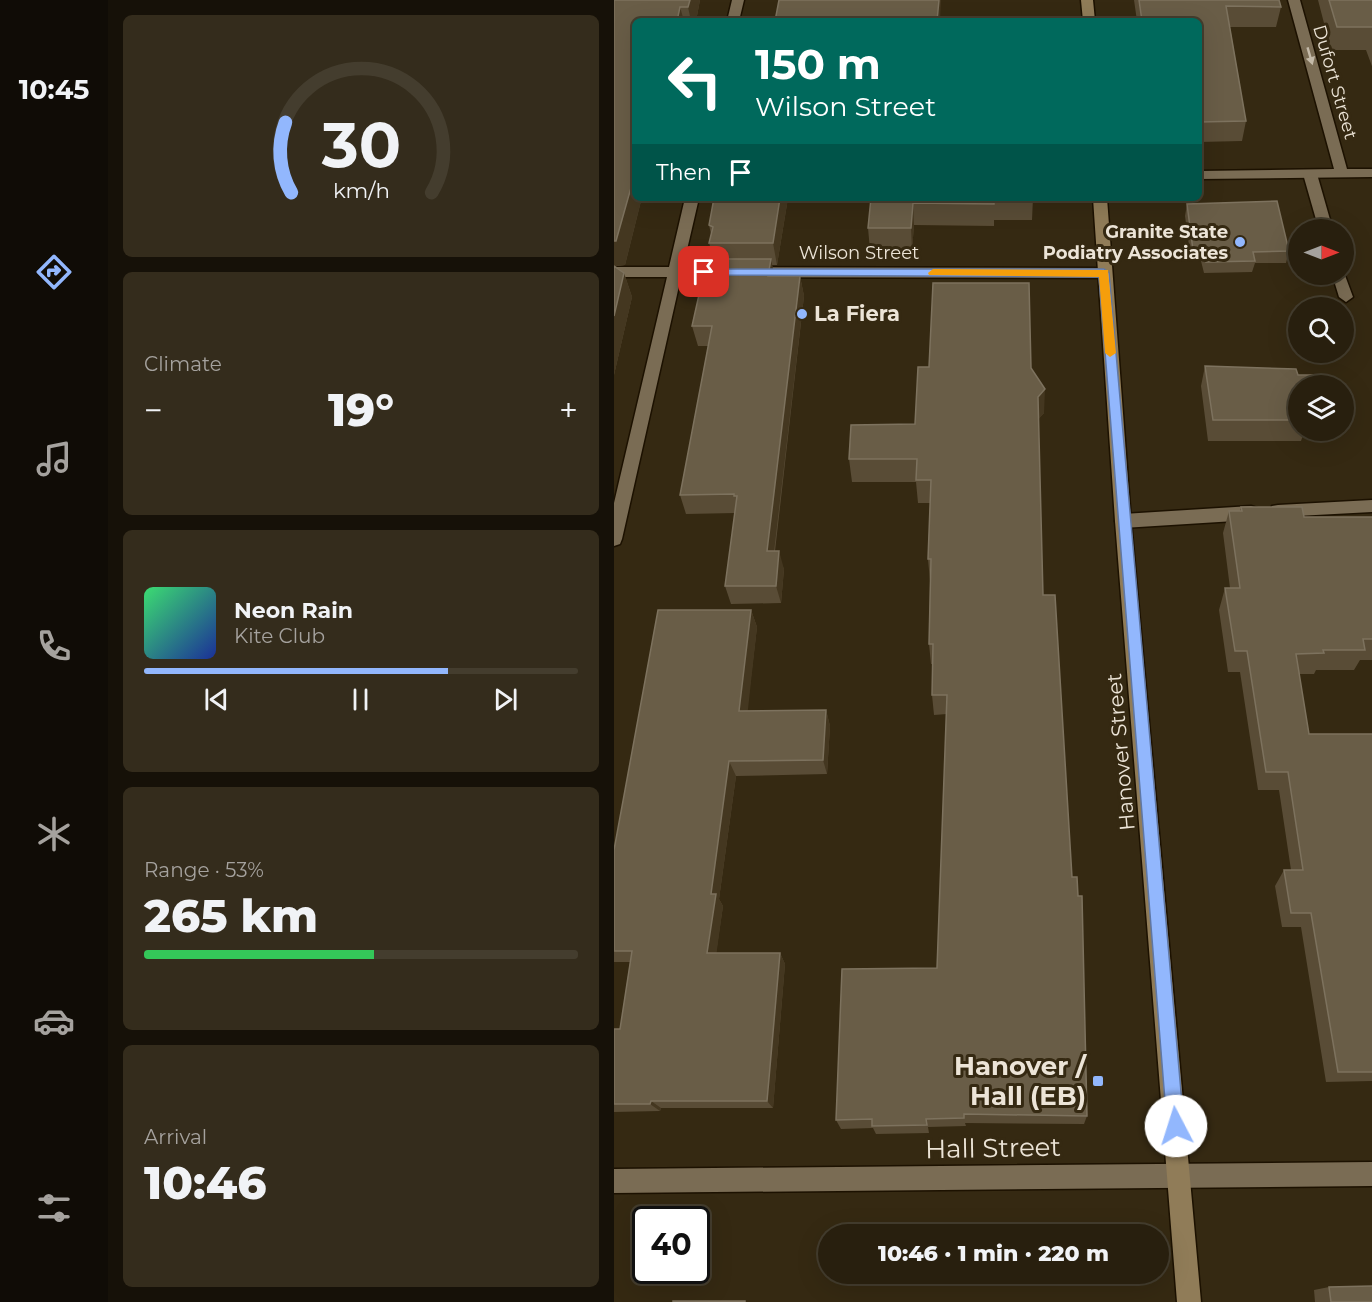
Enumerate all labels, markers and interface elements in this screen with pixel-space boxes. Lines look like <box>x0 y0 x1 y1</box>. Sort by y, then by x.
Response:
street label: Dufort Street <box>1308 22 1362 142</box>
text: 150 m <box>755 38 881 90</box>
icon: left <box>656 42 734 120</box>
one-way arrow <box>1305 47 1315 65</box>
text: 10:45 <box>19 73 89 106</box>
text: Wilson Street <box>755 90 936 123</box>
text: 30 <box>320 107 401 183</box>
icon: arrive <box>724 156 757 189</box>
text: Then <box>656 159 712 186</box>
text: km/h <box>332 178 390 204</box>
north arrow <box>1288 219 1354 285</box>
map controls <box>1288 219 1354 441</box>
place label: Granite State Podiatry Associates <box>1043 221 1228 264</box>
marker: Granite State Podiatry Associates <box>1233 235 1247 249</box>
street label: Wilson Street <box>799 242 919 264</box>
pin <box>678 246 729 297</box>
icon: directions <box>33 251 75 293</box>
icon: arrive <box>687 255 720 288</box>
button: search <box>1288 297 1354 363</box>
place label: La Fiera <box>814 301 900 326</box>
marker: La Fiera <box>795 307 809 321</box>
text: Climate <box>144 352 222 376</box>
button: layers <box>1288 375 1354 441</box>
text: 19° <box>328 382 394 437</box>
text: − <box>144 390 163 430</box>
text: + <box>559 390 578 430</box>
icon: music <box>33 438 75 480</box>
text: Neon Rain <box>234 597 353 624</box>
text: Kite Club <box>234 624 325 648</box>
icon: phone <box>33 625 75 667</box>
street label: Hanover Street <box>1101 672 1140 832</box>
icon: previous <box>200 683 233 716</box>
icon: pause <box>344 683 377 716</box>
icon: next <box>489 683 522 716</box>
icon: climate <box>33 813 75 855</box>
text: Range · 53% <box>144 858 264 882</box>
text: 265 km <box>144 888 318 943</box>
icon: car <box>33 1000 75 1042</box>
place label: Hanover / Hall (EB) <box>954 1050 1088 1112</box>
marker: Hanover / Hall (EB) <box>1091 1074 1105 1088</box>
position arrow <box>1144 1094 1208 1158</box>
text: Arrival <box>144 1125 207 1149</box>
street label: Hall Street <box>925 1131 1061 1165</box>
text: 10:46 <box>144 1155 267 1210</box>
icon: filters <box>33 1187 75 1229</box>
speed limit sign: 40 <box>632 1206 710 1284</box>
text: 10:46 · 1 min · 220 m <box>878 1240 1109 1267</box>

